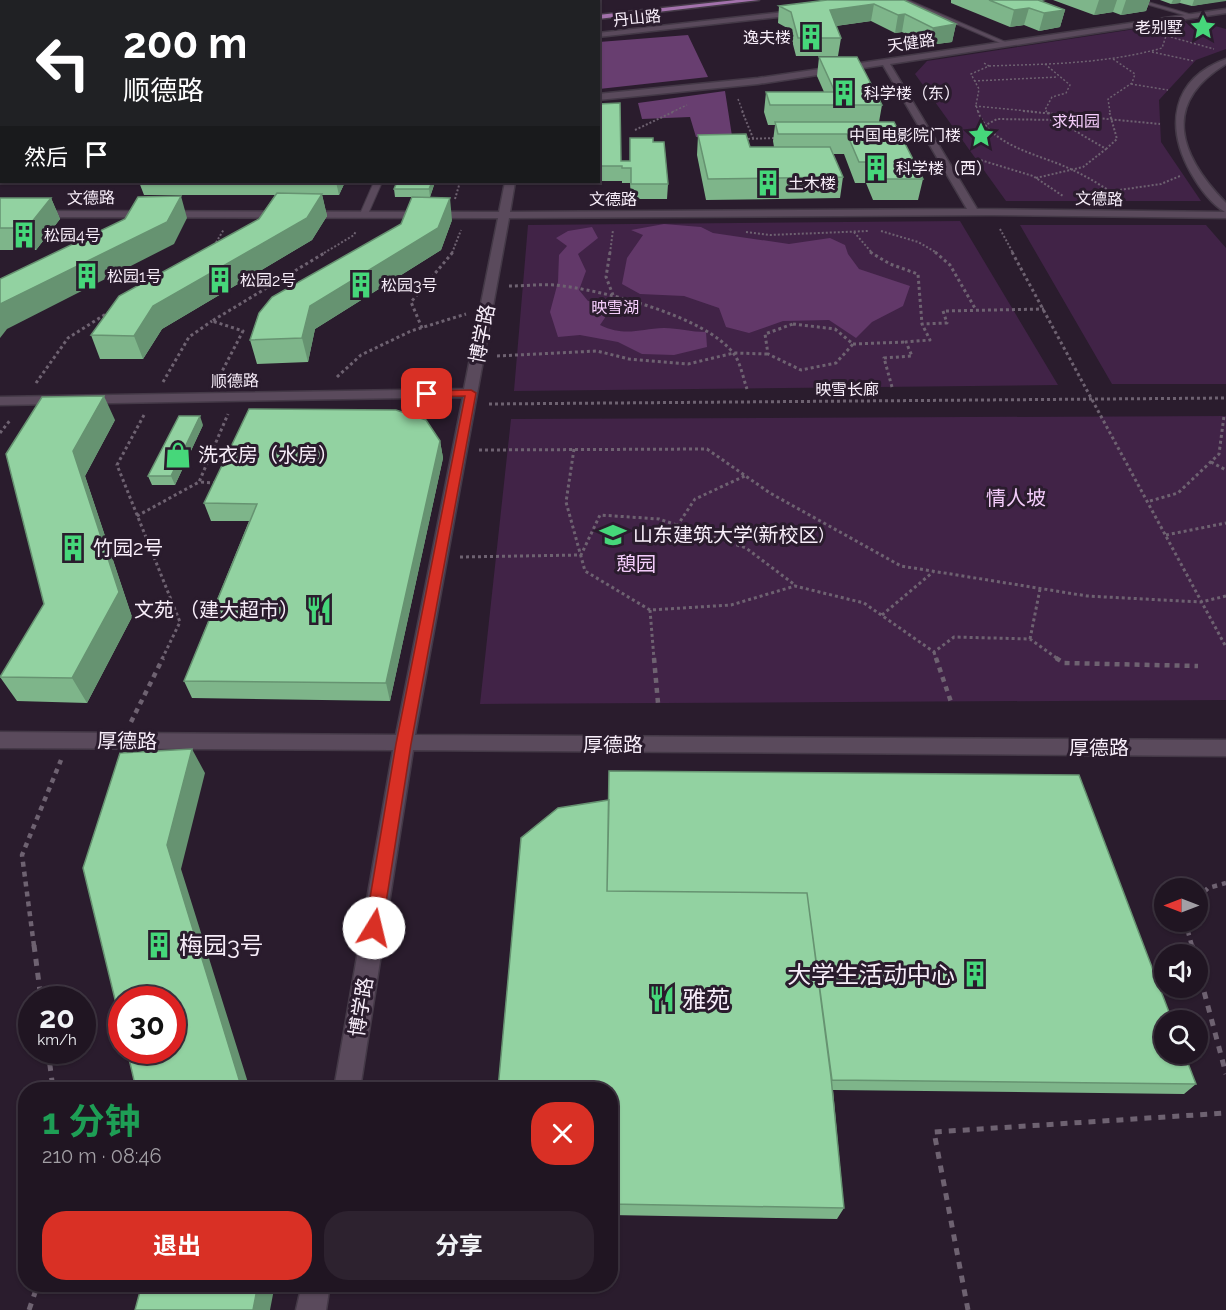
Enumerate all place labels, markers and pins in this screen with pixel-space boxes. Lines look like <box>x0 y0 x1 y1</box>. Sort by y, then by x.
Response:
place icon: 老别墅 <box>1188 12 1218 42</box>
place label: 老别墅 <box>1135 18 1183 37</box>
building icon: 逸夫楼 <box>796 22 826 52</box>
place label: 逸夫楼 <box>743 28 791 47</box>
building icon: 科学楼（东） <box>829 78 859 108</box>
place label: 科学楼（东） <box>864 84 960 103</box>
place icon: 中国电影院门楼 <box>966 120 996 150</box>
place label: 中国电影院门楼 <box>849 126 961 145</box>
building icon: 科学楼（西） <box>861 153 891 183</box>
place label: 科学楼（西） <box>896 159 992 178</box>
building icon: 土木楼 <box>753 168 783 198</box>
place label: 土木楼 <box>788 174 836 193</box>
building icon: 松园4号 <box>9 220 39 250</box>
place label: 松园4号 <box>44 226 101 245</box>
building icon: 松园1号 <box>72 261 102 291</box>
building icon: 松园2号 <box>205 265 235 295</box>
place label: 松园1号 <box>107 267 162 286</box>
building icon: 松园3号 <box>346 270 376 300</box>
place label: 松园2号 <box>240 271 296 290</box>
place label: 松园3号 <box>381 276 438 295</box>
pin <box>401 368 452 419</box>
shop icon: 洗衣房（水房） <box>163 440 193 470</box>
place label: 洗衣房（水房） <box>198 443 338 467</box>
school or university icon: 山东建筑大学(新校区) <box>598 520 628 550</box>
place label: 山东建筑大学(新校区) <box>633 523 824 547</box>
building icon: 竹园2号 <box>58 533 88 563</box>
place label: 竹园2号 <box>93 536 163 560</box>
restaurant icon: 文苑 （建大超市） <box>304 595 334 625</box>
place label: 文苑 （建大超市） <box>134 598 299 622</box>
building icon: 梅园3号 <box>144 930 174 960</box>
place label: 梅园3号 <box>179 931 264 960</box>
building icon: 大学生活动中心 <box>960 959 990 989</box>
place label: 大学生活动中心 <box>787 960 955 989</box>
restaurant icon: 雅苑 <box>647 984 677 1014</box>
place label: 雅苑 <box>682 985 730 1014</box>

